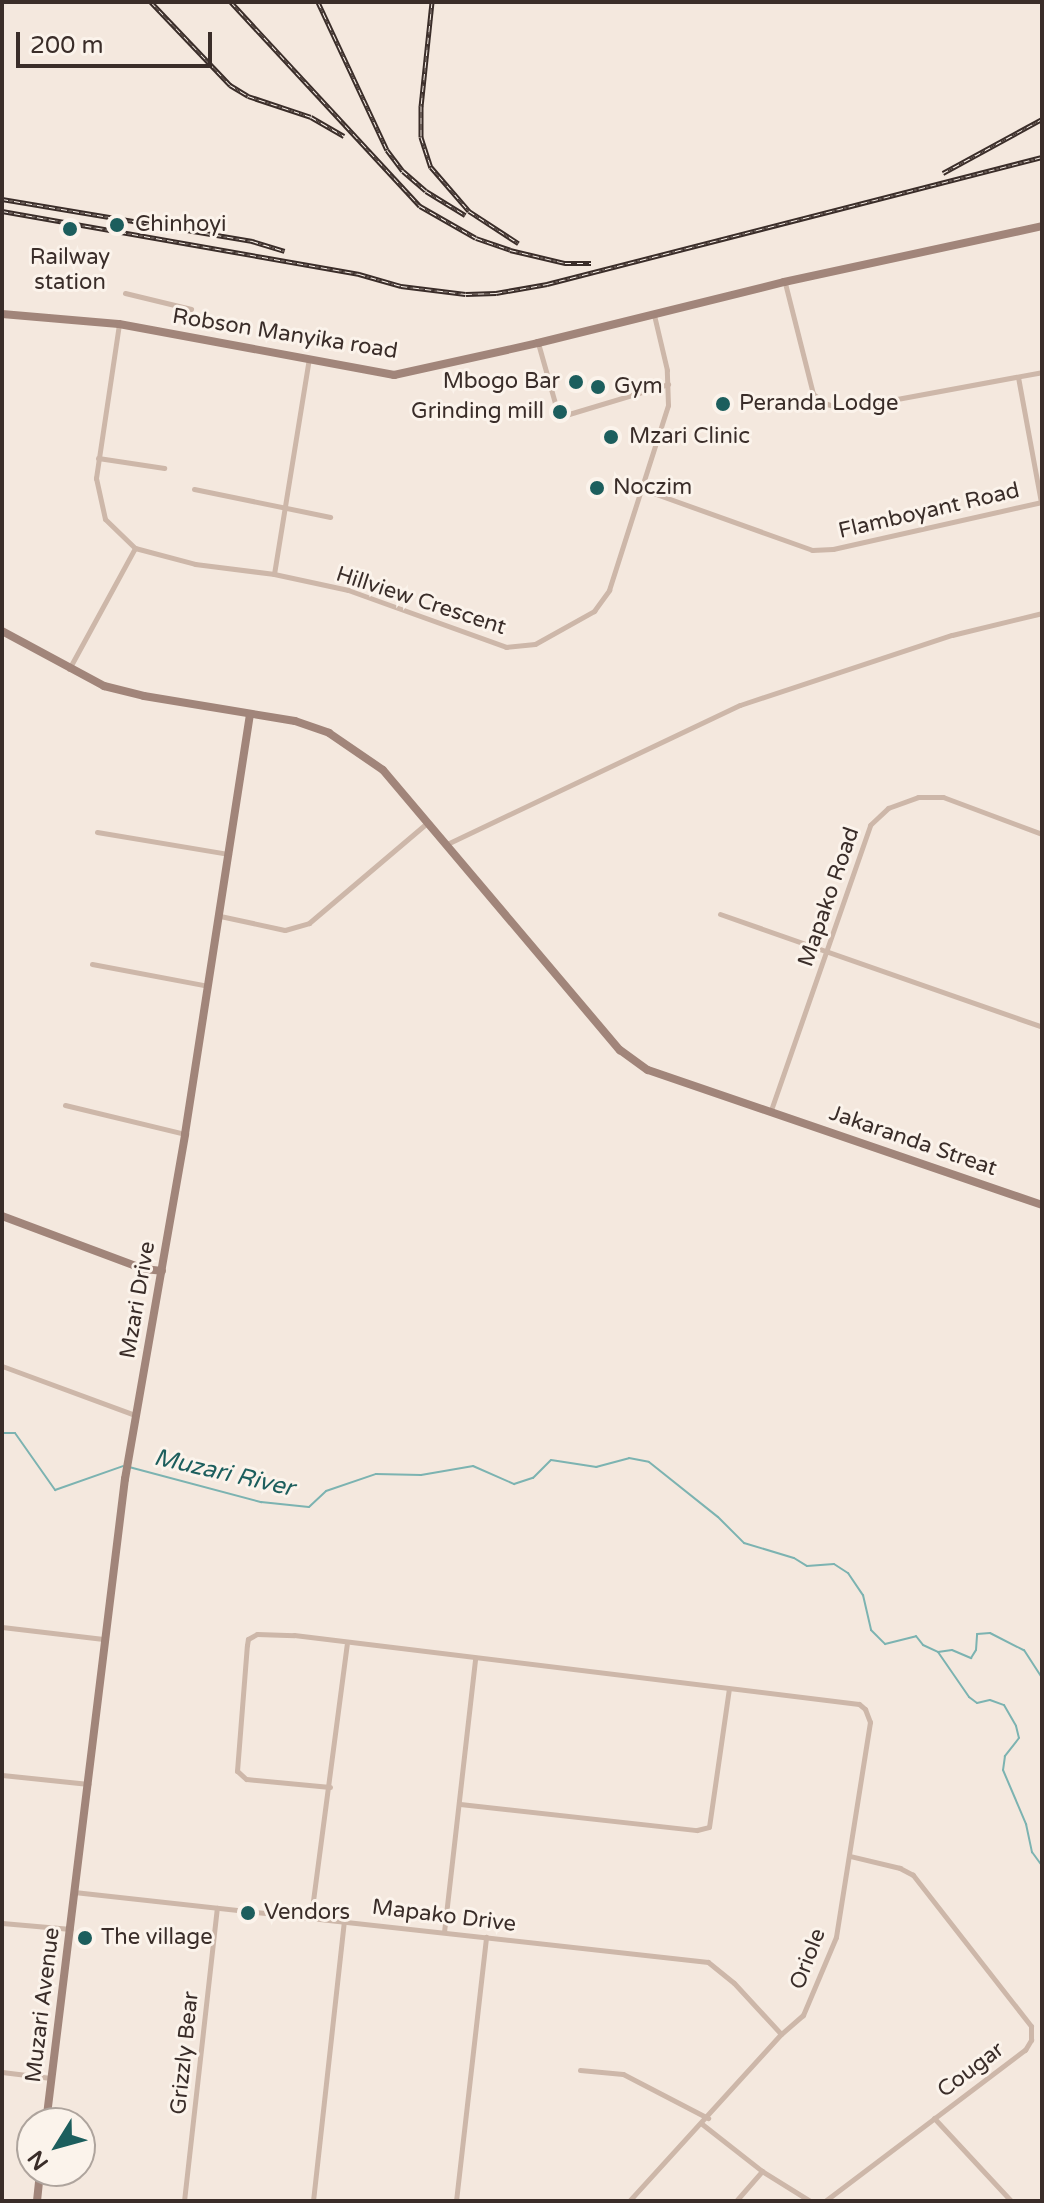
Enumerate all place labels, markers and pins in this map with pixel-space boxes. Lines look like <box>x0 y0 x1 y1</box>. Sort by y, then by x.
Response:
place label: Chinhoyi <box>135 212 226 238</box>
marker: Chinhoyi <box>106 214 128 236</box>
marker: Railway station <box>59 218 81 240</box>
place label: Railway station <box>30 244 110 296</box>
place label: Mbogo Bar <box>443 369 560 395</box>
marker: Mbogo Bar <box>567 373 585 391</box>
place label: Gym <box>614 374 663 400</box>
marker: Gym <box>589 378 607 396</box>
place label: Peranda Lodge <box>739 391 898 417</box>
marker: Peranda Lodge <box>714 395 732 413</box>
place label: Grinding mill <box>411 399 544 425</box>
marker: Grinding mill <box>551 403 569 421</box>
place label: Mzari Clinic <box>629 424 750 450</box>
marker: Mzari Clinic <box>600 426 622 448</box>
place label: Noczim <box>613 475 692 501</box>
marker: Noczim <box>588 479 606 497</box>
place label: Vendors <box>264 1900 350 1926</box>
marker: Vendors <box>239 1904 257 1922</box>
place label: The village <box>101 1925 213 1951</box>
marker: The village <box>76 1929 94 1947</box>

